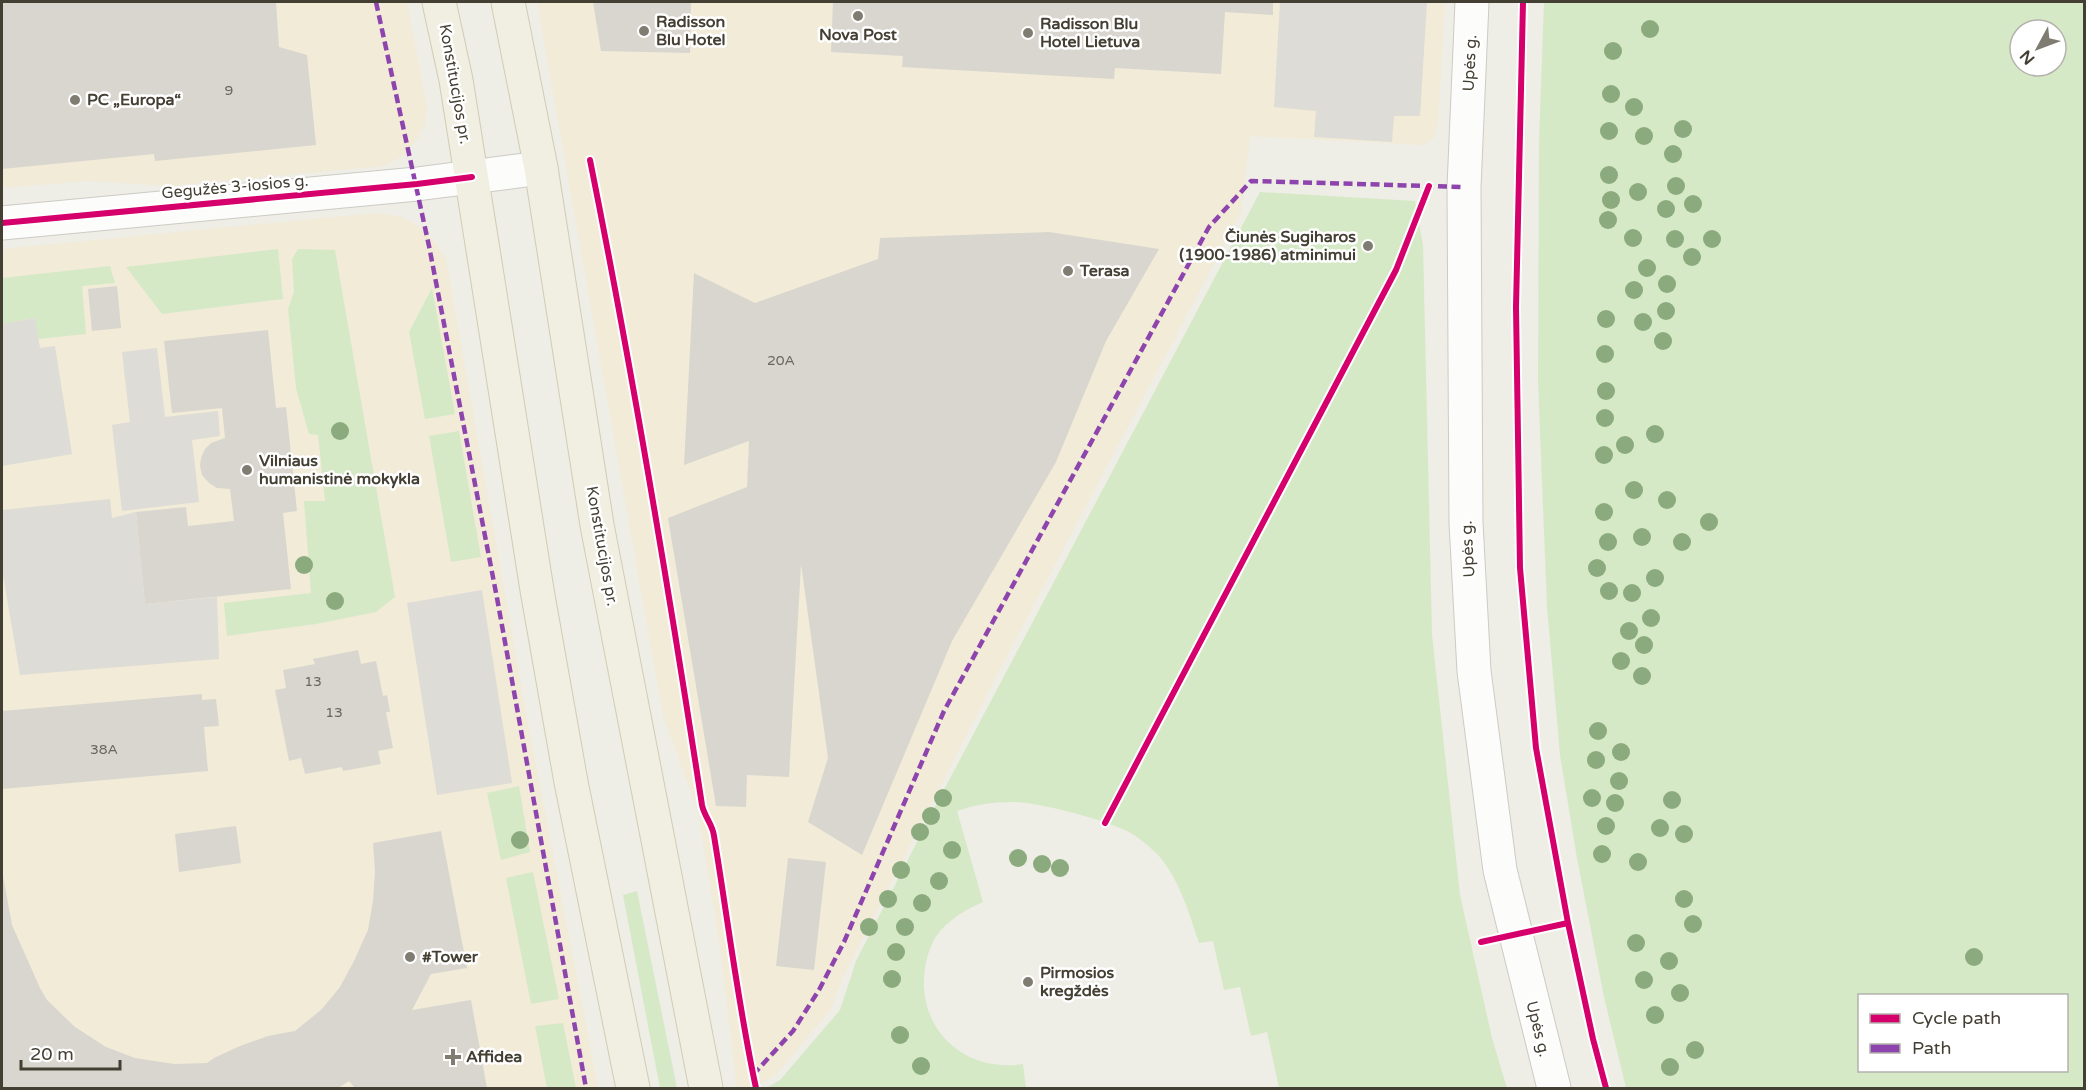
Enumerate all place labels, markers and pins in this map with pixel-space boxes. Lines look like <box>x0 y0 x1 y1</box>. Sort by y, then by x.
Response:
marker: Nova Post <box>851 9 865 23</box>
place label: Radisson Blu Hotel <box>656 12 725 50</box>
place label: Radisson Blu Hotel Lietuva <box>1040 14 1140 52</box>
marker: Radisson Blu Hotel <box>637 24 651 38</box>
place label: Nova Post <box>819 25 898 45</box>
marker: Radisson Blu Hotel Lietuva <box>1021 26 1035 40</box>
place label: PC „Europa“ <box>87 90 181 110</box>
marker: PC „Europa“ <box>68 93 82 107</box>
place label: Čiunės Sugiharos (1900-1986) atminimui <box>1179 227 1356 265</box>
marker: Čiunės Sugiharos (1900-1986) atminimui <box>1361 239 1375 253</box>
place label: Terasa <box>1079 261 1130 281</box>
marker: Terasa <box>1061 264 1075 278</box>
place label: Vilniaus humanistinė mokykla <box>259 451 420 489</box>
marker: Vilniaus humanistinė mokykla <box>240 463 254 477</box>
place label: #Tower <box>422 947 479 967</box>
marker: #Tower <box>403 950 417 964</box>
place label: Pirmosios kregždės <box>1040 963 1115 1001</box>
marker: Pirmosios kregždės <box>1021 975 1035 989</box>
place label: Affidea <box>466 1047 522 1067</box>
marker: Affidea <box>444 1048 462 1066</box>

